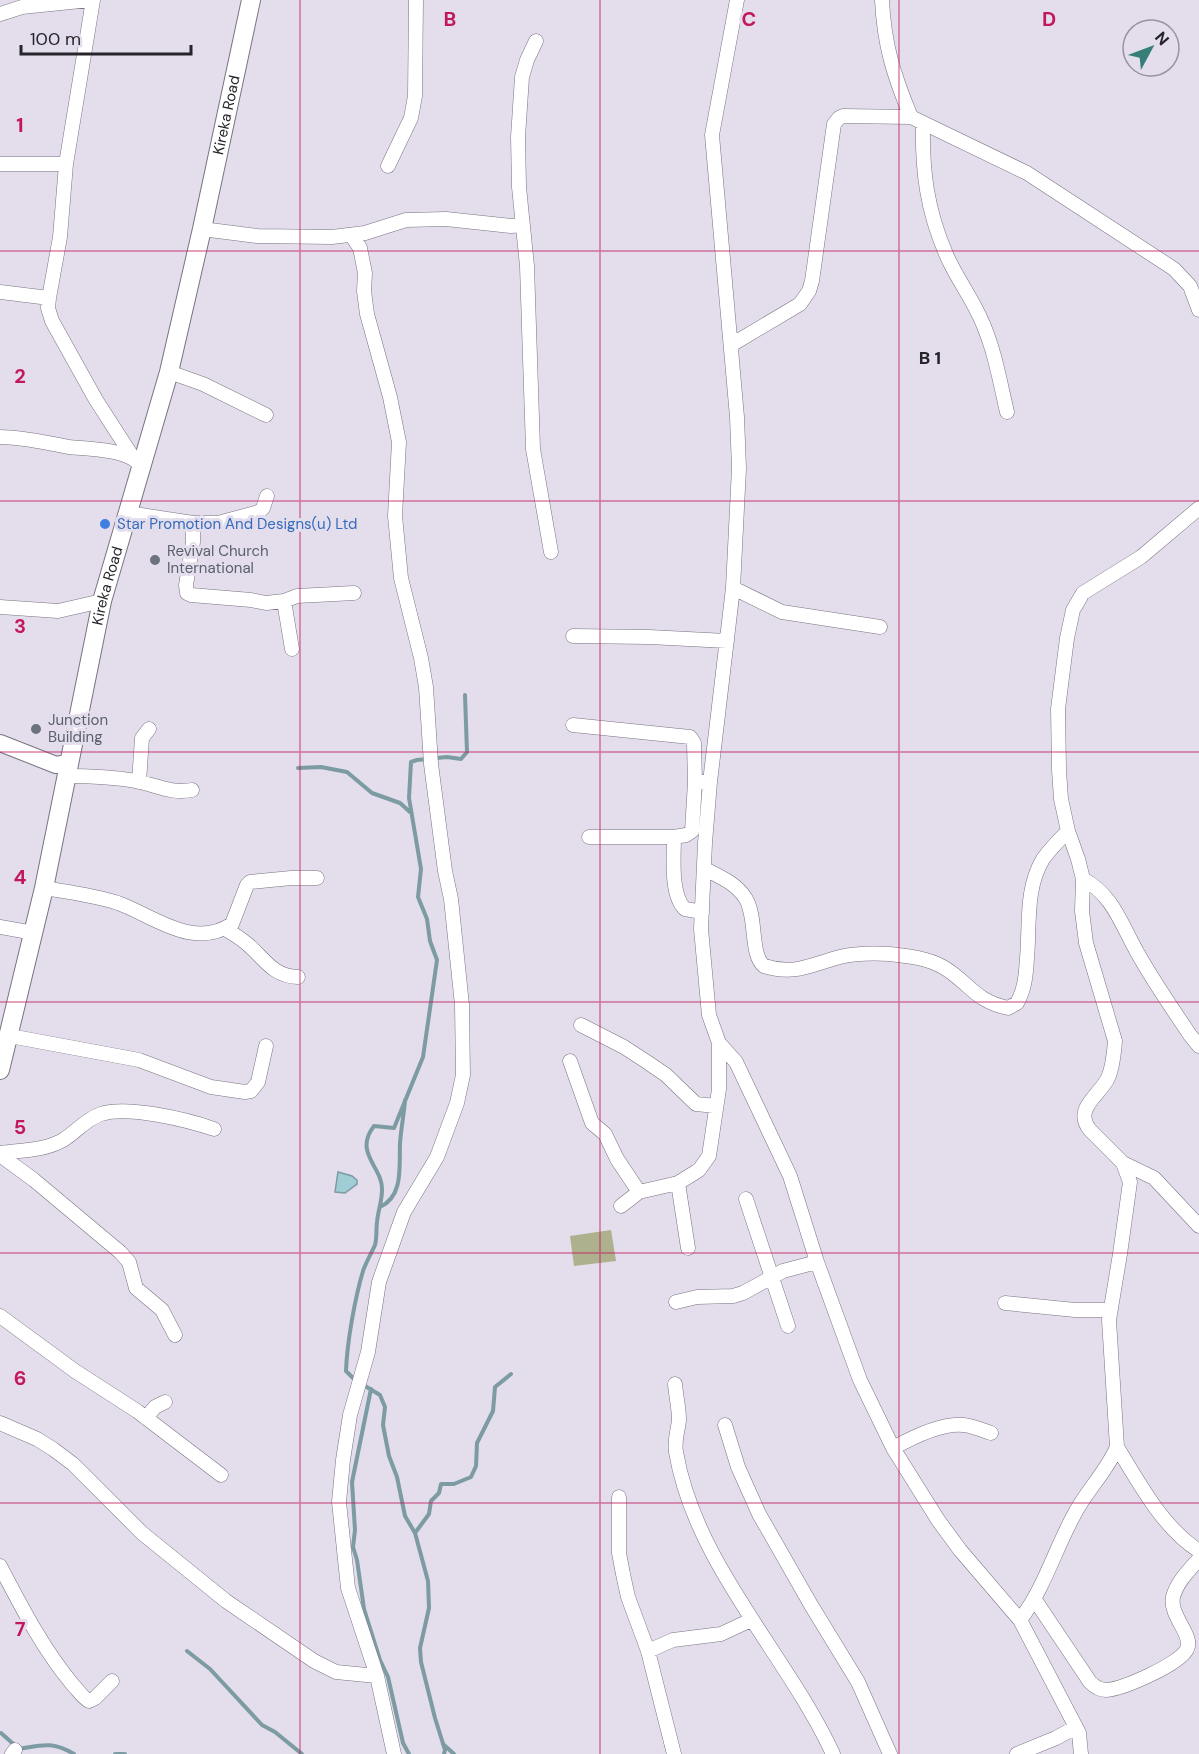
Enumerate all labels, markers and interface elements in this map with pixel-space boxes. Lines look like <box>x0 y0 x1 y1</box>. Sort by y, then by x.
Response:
text: B <box>444 6 456 32</box>
text: C <box>742 6 756 32</box>
text: D <box>1042 6 1056 32</box>
scale bar <box>21 18 190 56</box>
north arrow <box>1121 18 1181 78</box>
text: 100 m <box>30 27 81 51</box>
text: N <box>1150 27 1174 50</box>
street label: Kireka Road <box>208 73 245 157</box>
text: 1 <box>16 112 24 138</box>
district label: B 1 <box>919 346 941 370</box>
text: 2 <box>14 363 26 389</box>
place label: Star Promotion And Designs(u) Ltd <box>117 514 358 534</box>
marker: Star Promotion And Designs(u) Ltd <box>98 517 112 531</box>
place label: Revival Church International <box>167 541 269 578</box>
street label: Kireka Road <box>87 544 127 627</box>
marker: Revival Church International <box>148 553 162 567</box>
text: 3 <box>14 613 26 639</box>
place label: Junction Building <box>48 710 108 747</box>
marker: Junction Building <box>29 722 43 736</box>
text: 4 <box>14 864 27 890</box>
text: 5 <box>14 1114 26 1140</box>
text: 6 <box>14 1365 26 1391</box>
text: 7 <box>15 1616 26 1642</box>

